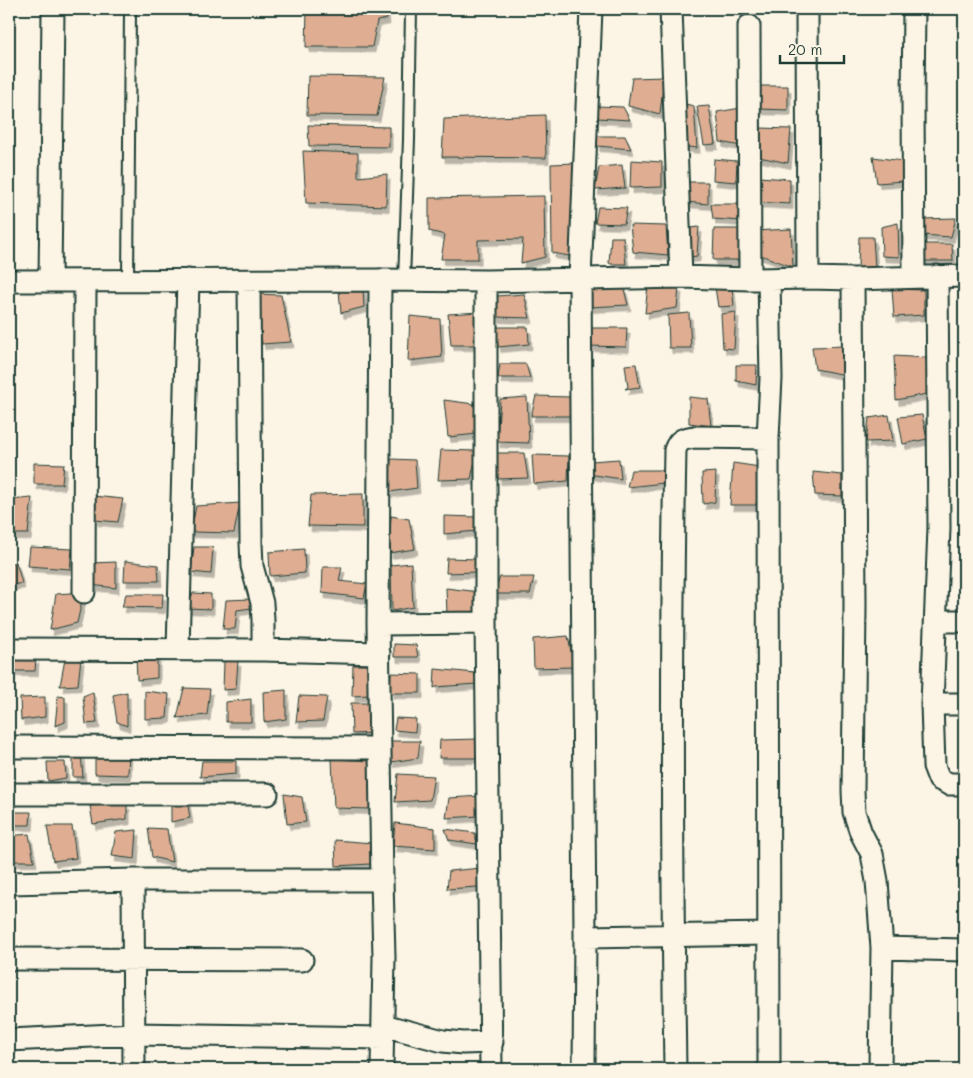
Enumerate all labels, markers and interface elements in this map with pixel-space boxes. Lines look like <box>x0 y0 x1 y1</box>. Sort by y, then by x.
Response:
scale bar <box>780 32 844 64</box>
text: 20 m <box>788 39 822 59</box>

